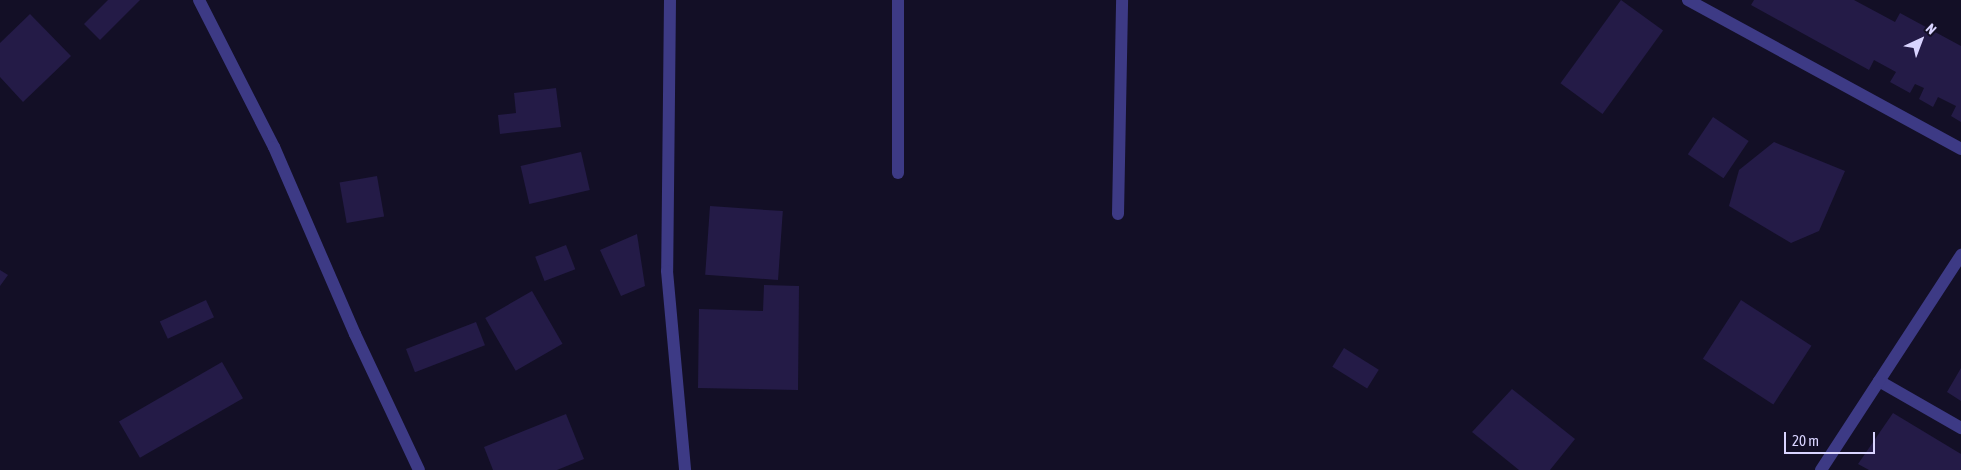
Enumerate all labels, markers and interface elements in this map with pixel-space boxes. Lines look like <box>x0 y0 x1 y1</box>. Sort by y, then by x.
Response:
north arrow <box>1896 15 1946 65</box>
text: N <box>1923 20 1940 38</box>
scale bar <box>1786 422 1877 454</box>
text: 20 m <box>1792 432 1819 449</box>

